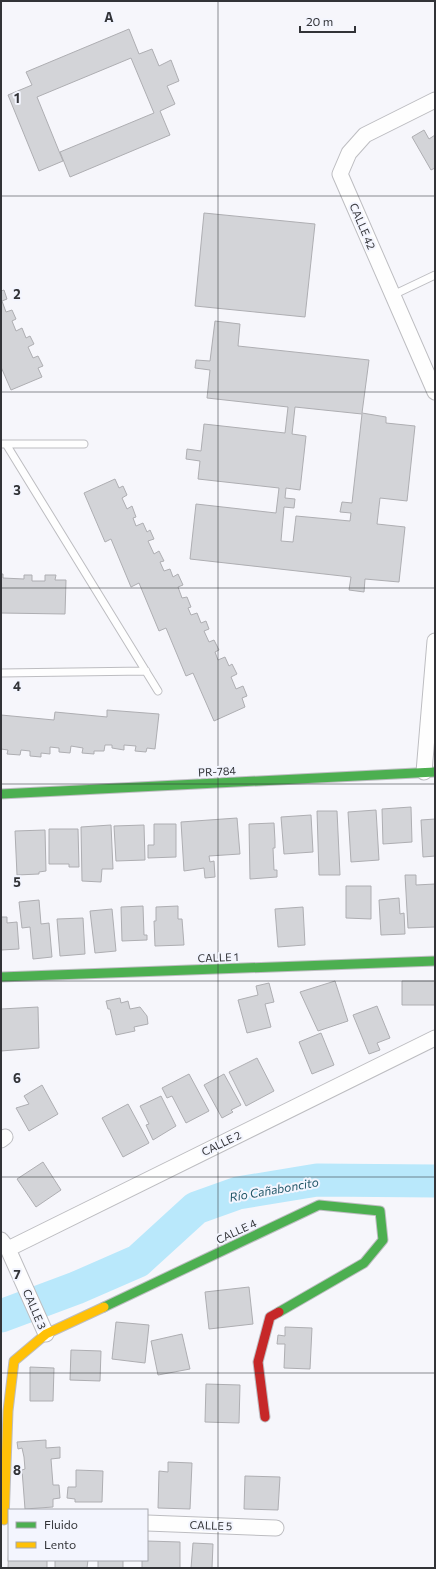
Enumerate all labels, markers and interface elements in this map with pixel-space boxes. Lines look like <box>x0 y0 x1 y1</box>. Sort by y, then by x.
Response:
scale bar <box>300 8 355 34</box>
text: A <box>104 9 114 25</box>
text: 20 m <box>306 14 333 28</box>
text: 1 <box>14 90 20 106</box>
street label: CALLE 42 <box>347 201 379 251</box>
text: 2 <box>13 286 21 302</box>
text: 3 <box>13 482 21 498</box>
text: 4 <box>13 678 21 694</box>
street label: PR-784 <box>198 763 237 778</box>
text: 5 <box>13 874 21 890</box>
street label: CALLE 1 <box>197 950 239 964</box>
text: 6 <box>13 1070 21 1086</box>
street label: CALLE 2 <box>199 1128 243 1158</box>
water label: Río Cañaboncito <box>228 1174 320 1204</box>
street label: CALLE 4 <box>214 1216 259 1246</box>
text: 7 <box>13 1266 21 1282</box>
street label: CALLE 3 <box>21 1287 49 1331</box>
text: 8 <box>13 1462 21 1478</box>
legend <box>8 1509 148 1561</box>
text: Fluido <box>44 1517 78 1531</box>
street label: CALLE 5 <box>189 1518 233 1532</box>
text: Lento <box>44 1537 76 1551</box>

